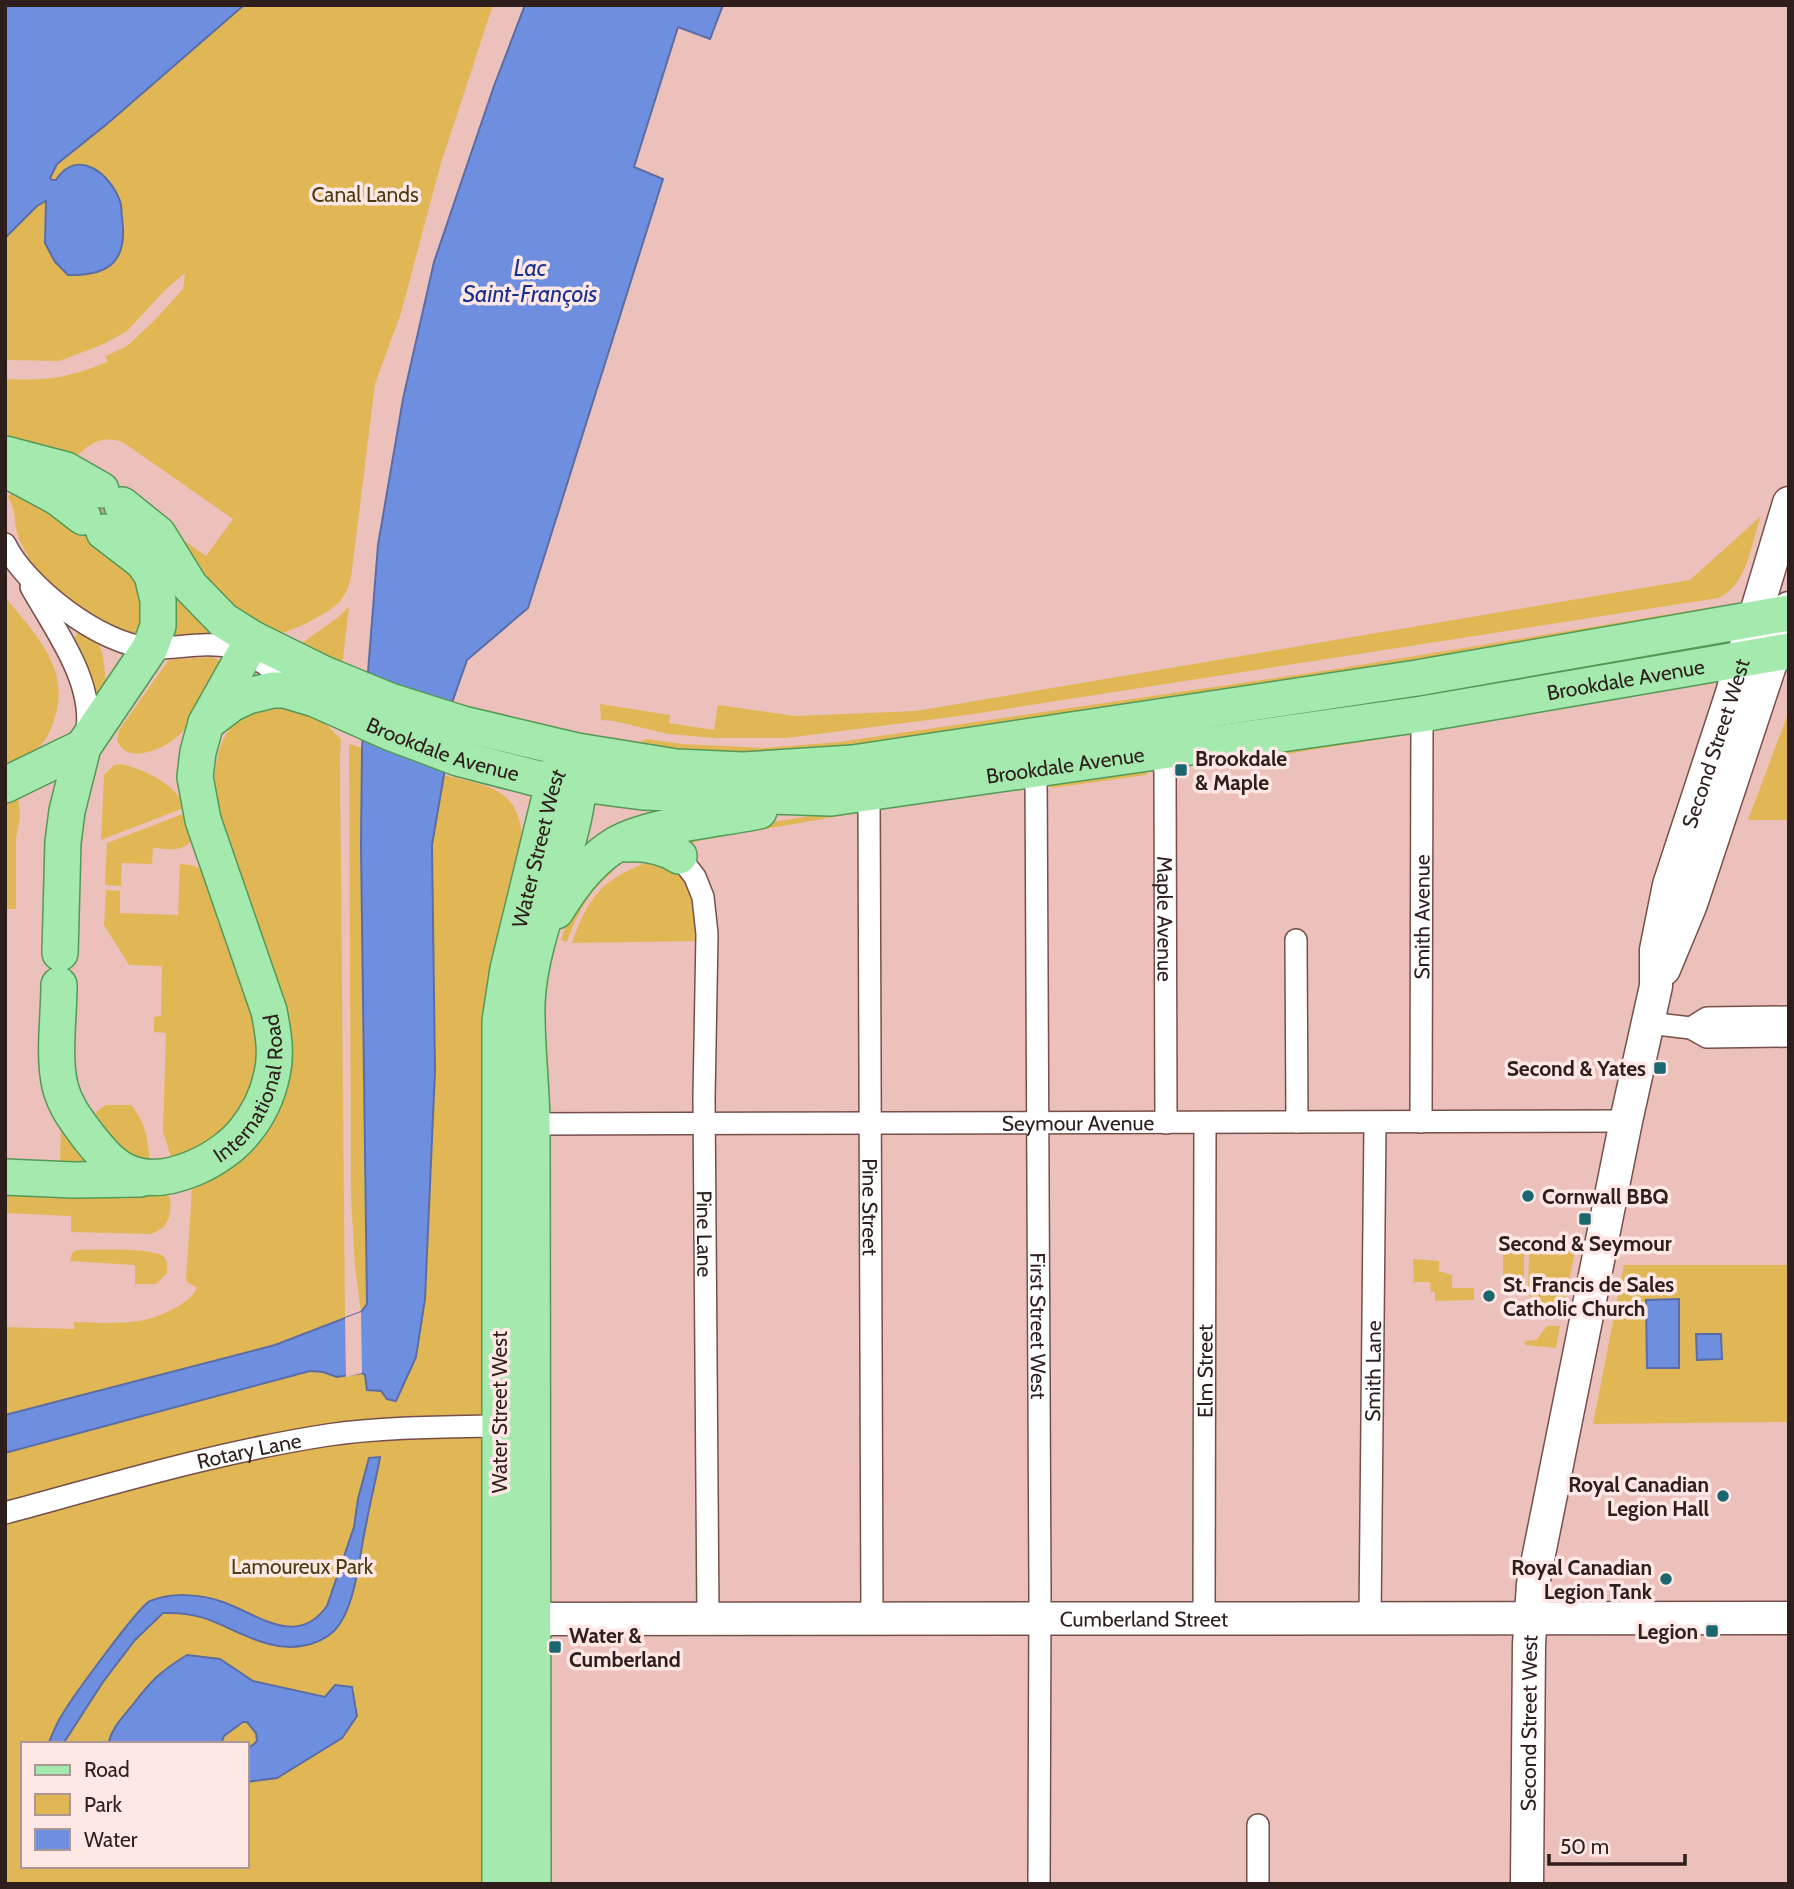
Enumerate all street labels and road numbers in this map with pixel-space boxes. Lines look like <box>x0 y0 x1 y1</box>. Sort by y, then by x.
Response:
street label: Brookdale Avenue <box>1545 653 1707 705</box>
street label: Second Street West <box>1676 656 1754 831</box>
street label: Brookdale Avenue <box>363 711 522 786</box>
street label: Brookdale Avenue <box>984 741 1146 788</box>
street label: Water Street West <box>506 765 570 930</box>
street label: Smith Avenue <box>1409 854 1434 979</box>
street label: Maple Avenue <box>1153 856 1178 982</box>
street label: International Road <box>208 1012 287 1167</box>
street label: Seymour Avenue <box>1002 1110 1155 1135</box>
street label: Pine Street <box>858 1158 883 1256</box>
street label: Pine Lane <box>692 1190 718 1278</box>
street label: First Street West <box>1026 1253 1052 1399</box>
street label: Smith Lane <box>1359 1320 1386 1422</box>
street label: Elm Street <box>1192 1324 1217 1418</box>
street label: Water Street West <box>487 1331 512 1493</box>
street label: Rotary Lane <box>194 1427 303 1474</box>
street label: Cumberland Street <box>1060 1606 1228 1631</box>
street label: Second Street West <box>1515 1634 1542 1811</box>

